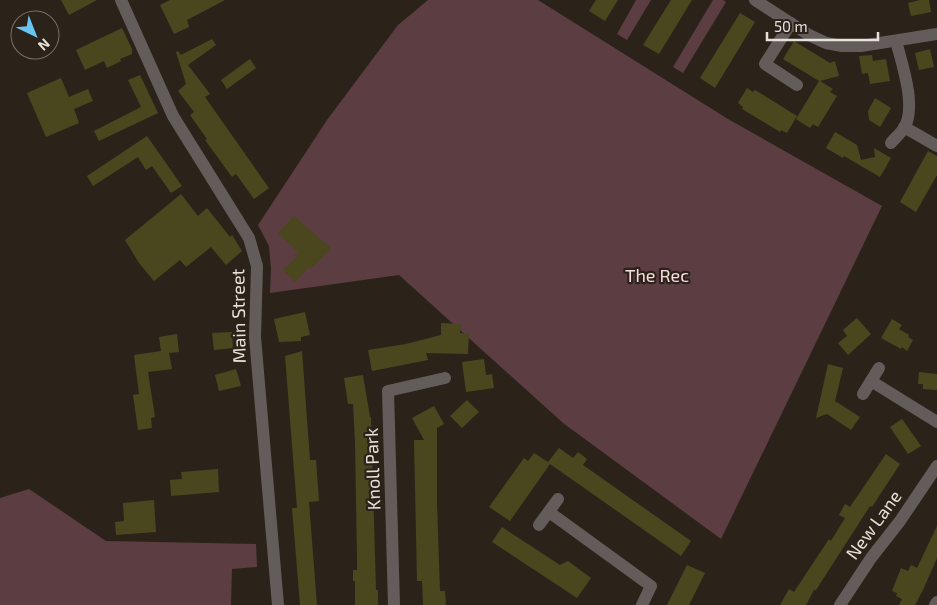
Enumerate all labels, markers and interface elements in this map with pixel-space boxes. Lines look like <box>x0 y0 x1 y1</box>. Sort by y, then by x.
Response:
north arrow <box>10 10 60 60</box>
scale bar <box>767 10 878 42</box>
text: 50 m <box>774 17 808 35</box>
text: N <box>35 35 54 55</box>
park label: The Rec <box>625 264 689 286</box>
street label: Main Street <box>226 268 250 364</box>
street label: Knoll Park <box>360 427 384 511</box>
street label: New Lane <box>841 486 906 563</box>

